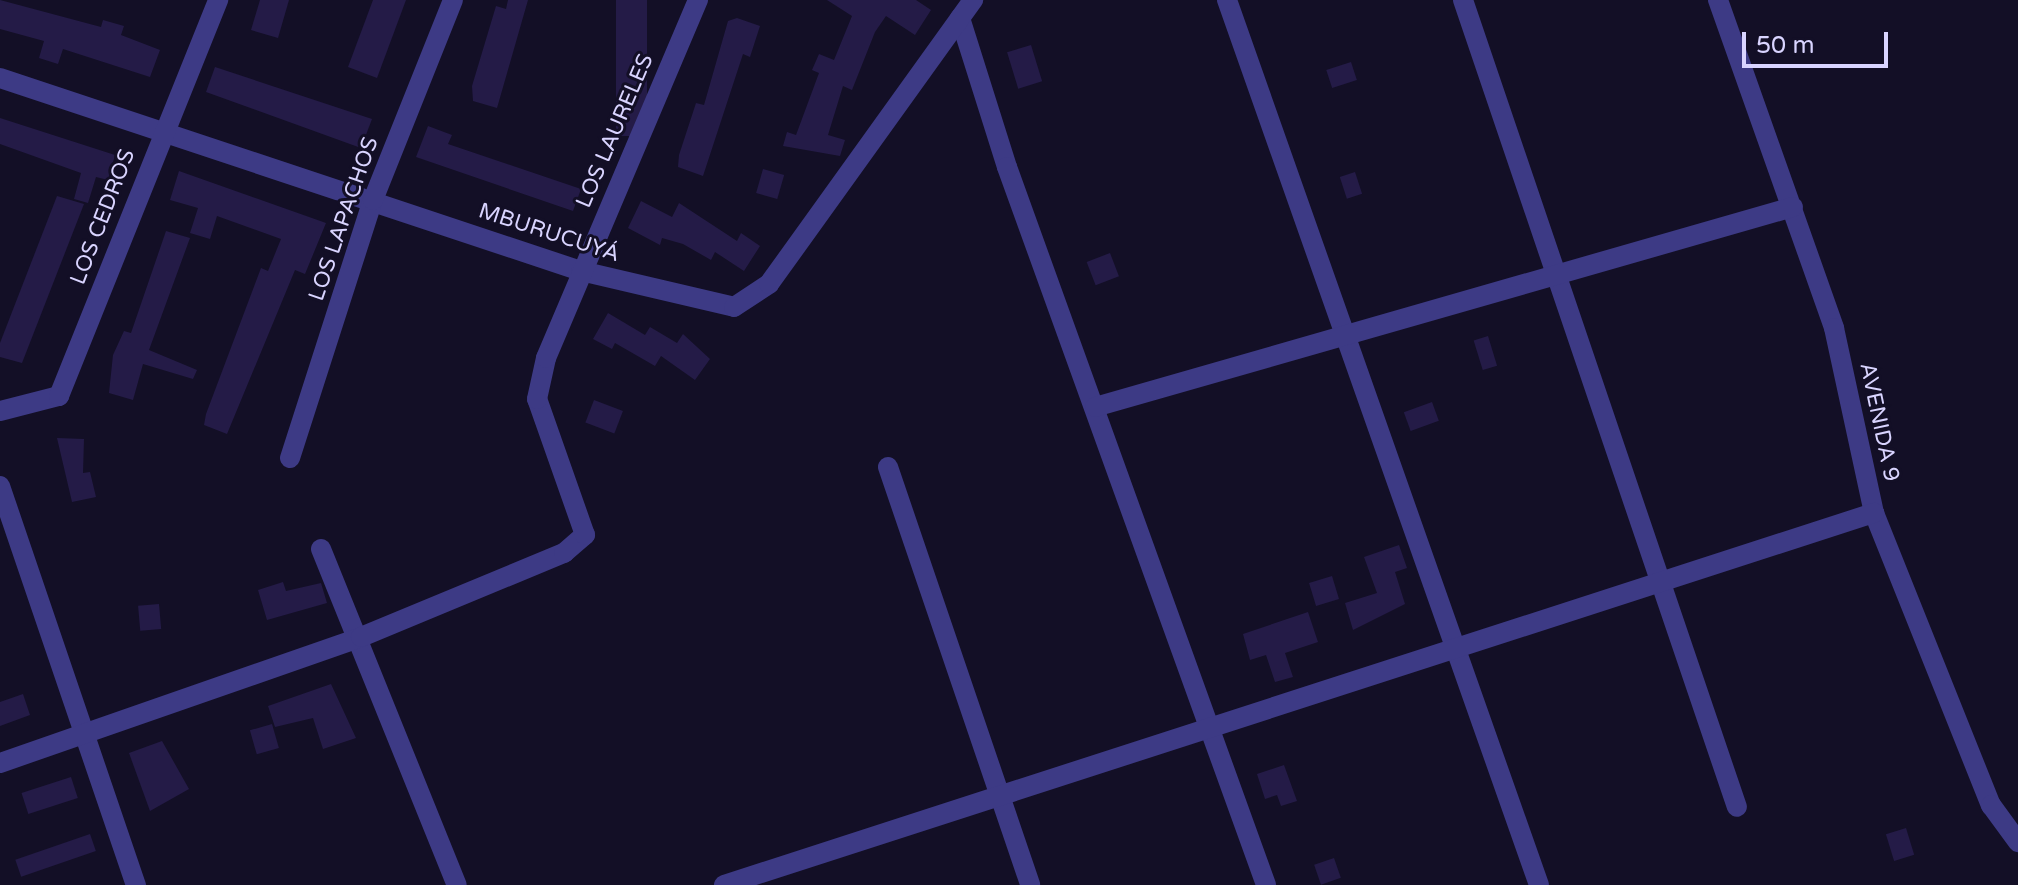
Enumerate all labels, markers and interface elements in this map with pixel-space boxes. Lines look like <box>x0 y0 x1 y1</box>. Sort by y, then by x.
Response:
scale bar <box>1746 16 1892 66</box>
text: 50 m <box>1756 31 1814 60</box>
street label: LOS LAURELES <box>571 50 659 212</box>
street label: LOS LAPACHOS <box>304 134 384 304</box>
street label: LOS CEDROS <box>65 146 141 288</box>
street label: MBURUCUYÁ <box>475 198 623 268</box>
street label: AVENIDA 9 <box>1854 360 1904 484</box>

